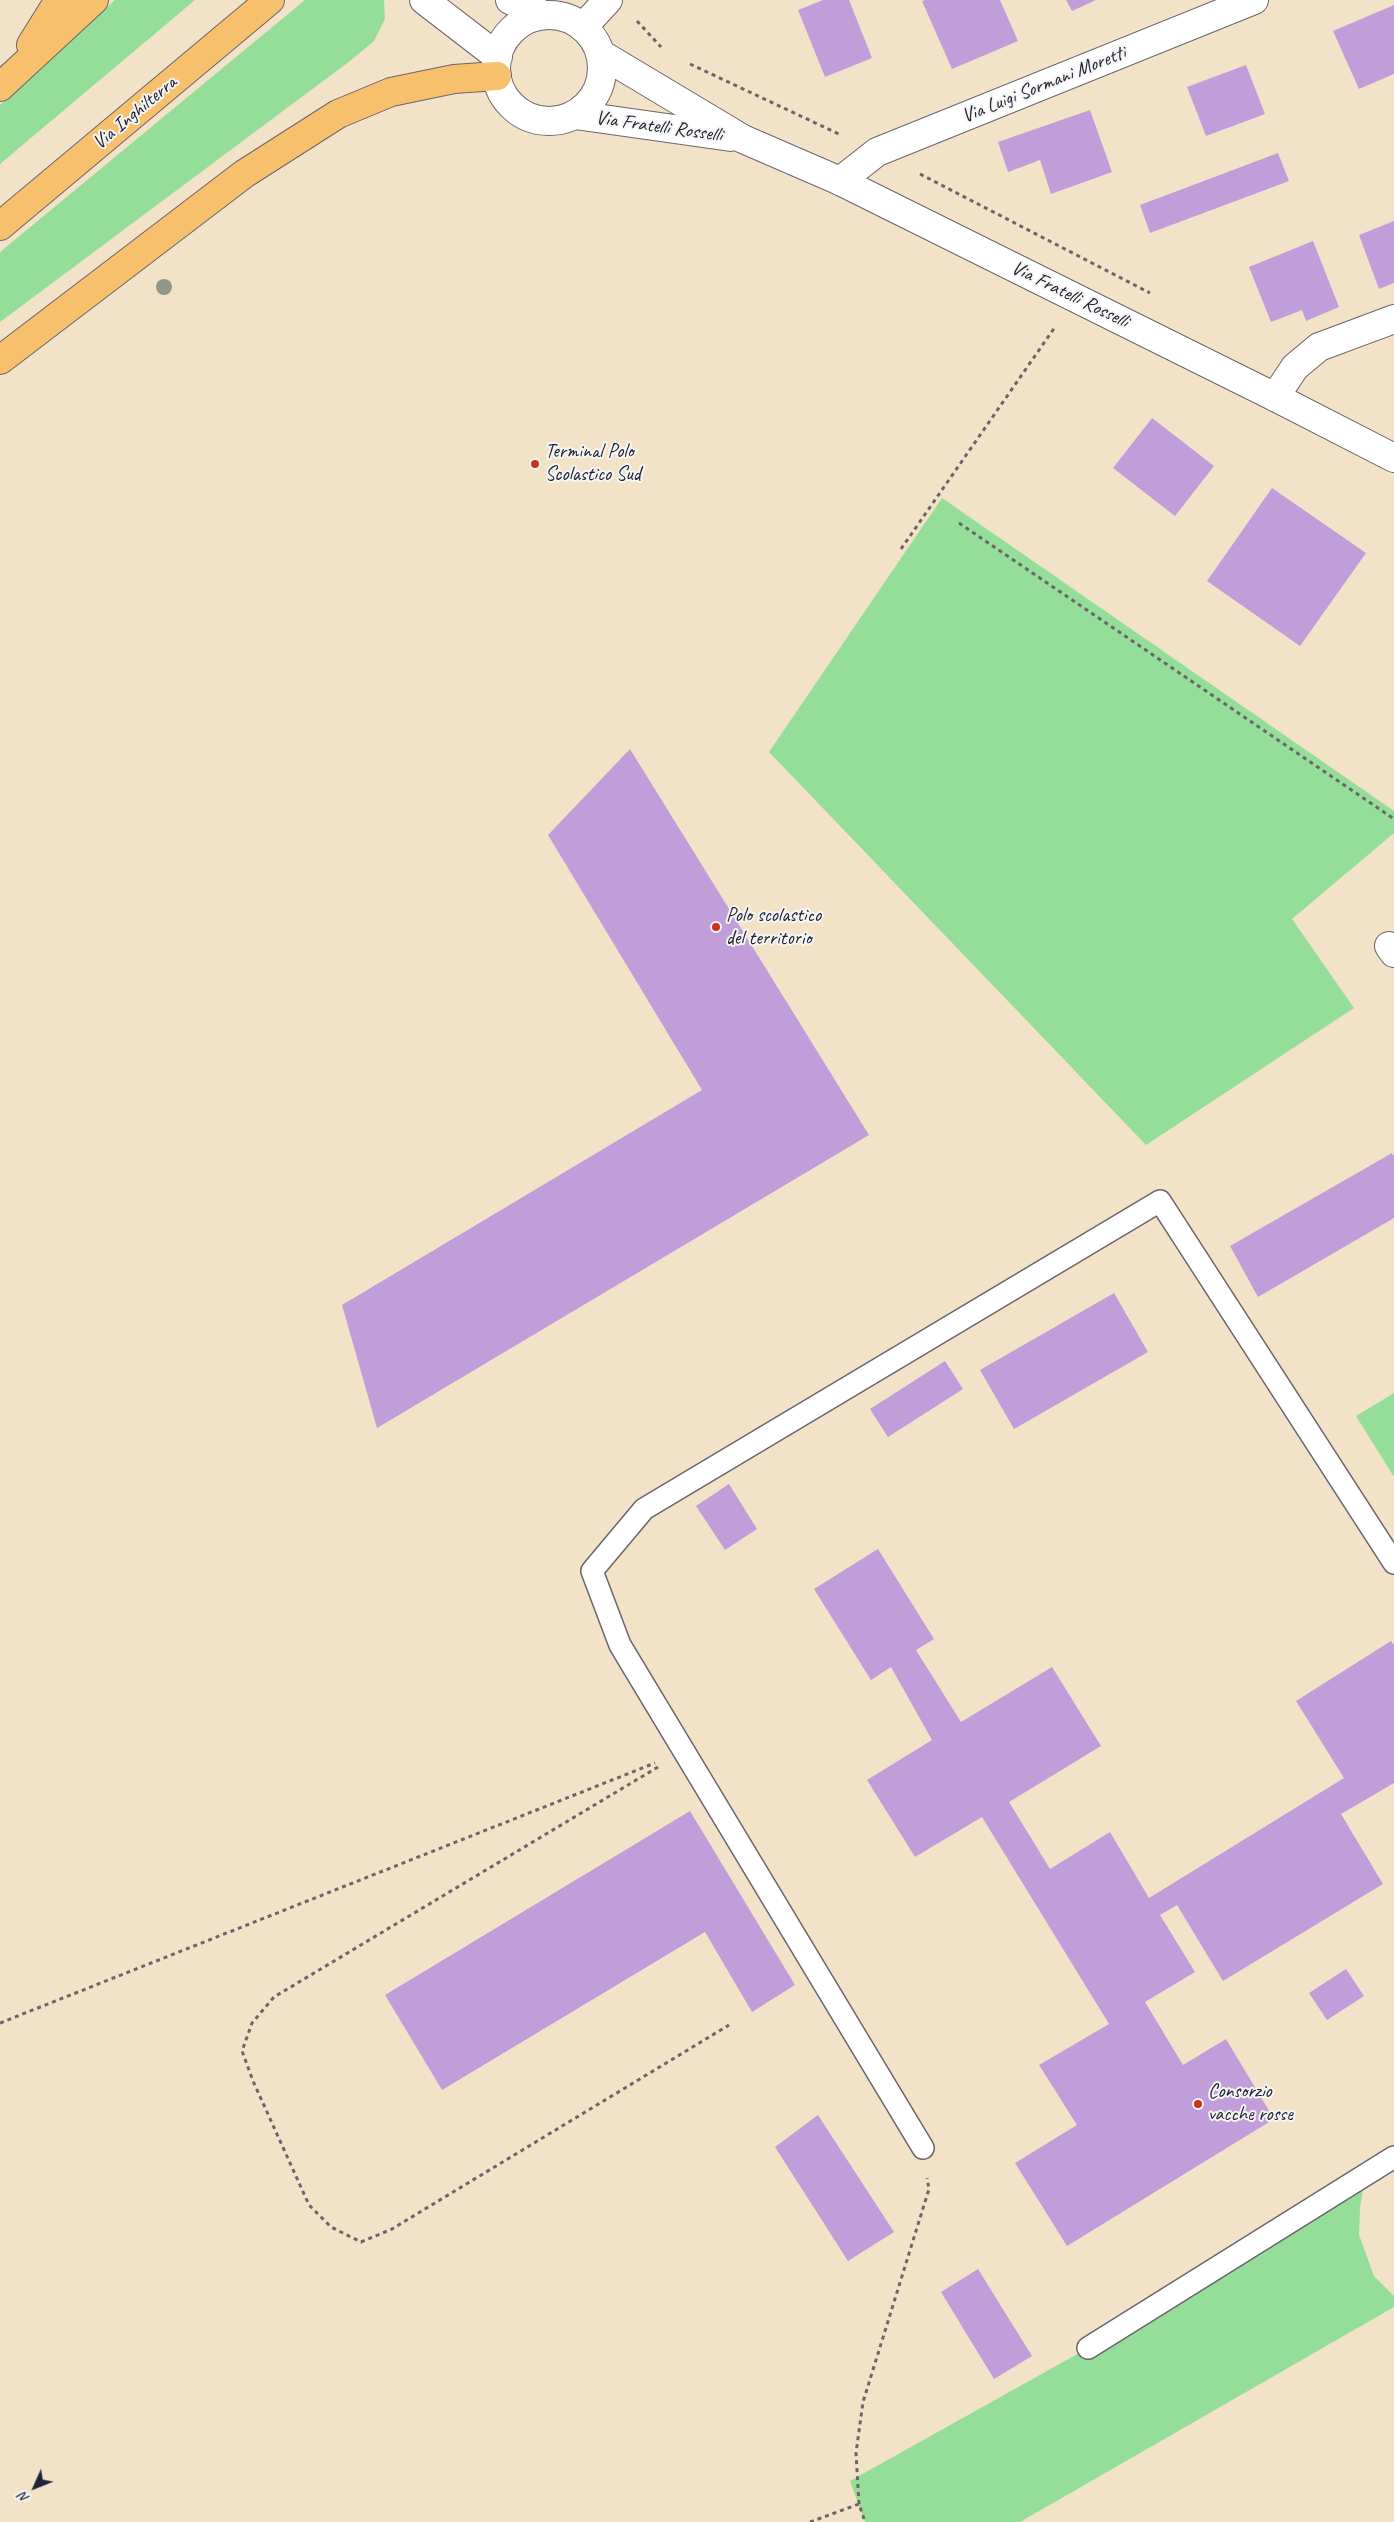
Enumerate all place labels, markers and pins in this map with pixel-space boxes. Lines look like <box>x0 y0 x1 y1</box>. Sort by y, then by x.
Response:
place label: Terminal Polo Scolastico Sud <box>545 440 641 487</box>
marker: Terminal Polo Scolastico Sud <box>529 458 541 470</box>
place label: Polo scolastico del territorio <box>726 904 821 951</box>
marker: Polo scolastico del territorio <box>710 921 722 933</box>
place label: Consorzio vacche rosse <box>1208 2080 1293 2127</box>
marker: Consorzio vacche rosse <box>1192 2098 1204 2110</box>

